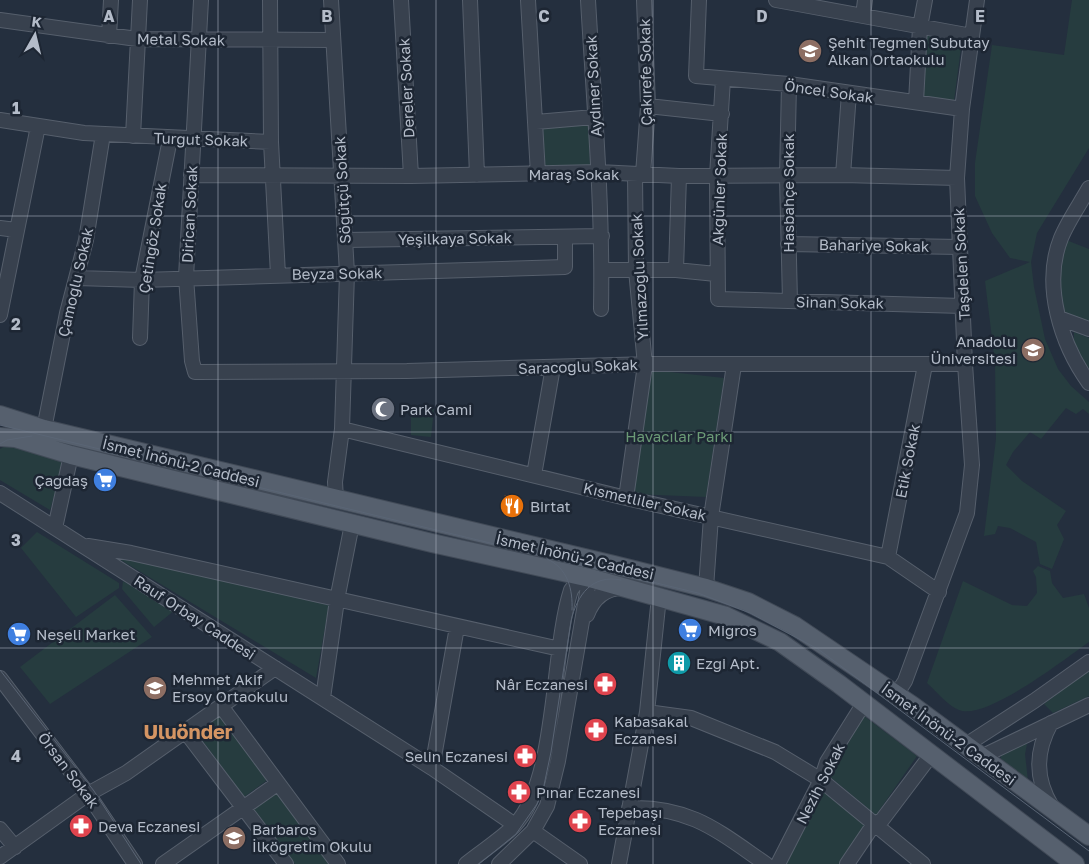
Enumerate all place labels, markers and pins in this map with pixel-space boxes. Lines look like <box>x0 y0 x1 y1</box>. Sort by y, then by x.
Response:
place label: Şehit Teğmen Subutay Alkan Ortaokulu <box>828 33 990 68</box>
school or university icon: Şehit Teğmen Subutay Alkan Ortaokulu <box>797 38 823 64</box>
place label: Anadolu Üniversitesi <box>931 332 1016 367</box>
school or university icon: Anadolu Üniversitesi <box>1020 337 1046 363</box>
mosque icon: Park Cami <box>370 396 396 422</box>
place label: Park Cami <box>400 400 472 418</box>
supermarket icon: Çağdaş <box>92 467 118 493</box>
place label: Çağdaş <box>34 471 88 489</box>
restaurant icon: Birtat <box>499 493 525 519</box>
place label: Birtat <box>530 497 571 515</box>
supermarket icon: Migros <box>677 617 703 643</box>
supermarket icon: Neşeli Market <box>6 621 32 647</box>
place label: Migros <box>708 621 757 639</box>
place label: Neşeli Market <box>36 625 135 643</box>
building icon: Ezgi Apt. <box>666 650 692 676</box>
place label: Ezgi Apt. <box>696 654 760 672</box>
place label: Mehmet Akif Ersoy Ortaokulu <box>172 670 288 705</box>
pharmacy icon: Nâr Eczanesi <box>592 671 618 697</box>
school or university icon: Mehmet Akif Ersoy Ortaokulu <box>142 675 168 701</box>
place label: Nâr Eczanesi <box>495 675 588 693</box>
place label: Kabasakal Eczanesi <box>614 712 689 747</box>
pharmacy icon: Kabasakal Eczanesi <box>583 717 609 743</box>
pharmacy icon: Selin Eczanesi <box>512 743 538 769</box>
place label: Selin Eczanesi <box>405 747 508 765</box>
pharmacy icon: Pınar Eczanesi <box>506 779 532 805</box>
place label: Pınar Eczanesi <box>536 783 640 801</box>
place label: Tepebaşı Eczanesi <box>598 803 662 838</box>
pharmacy icon: Tepebaşı Eczanesi <box>567 808 593 834</box>
pharmacy icon: Deva Eczanesi <box>68 813 94 839</box>
place label: Deva Eczanesi <box>98 817 200 835</box>
place label: Barbaros İlköğretim Okulu <box>252 820 372 855</box>
school or university icon: Barbaros İlköğretim Okulu <box>221 825 247 851</box>

